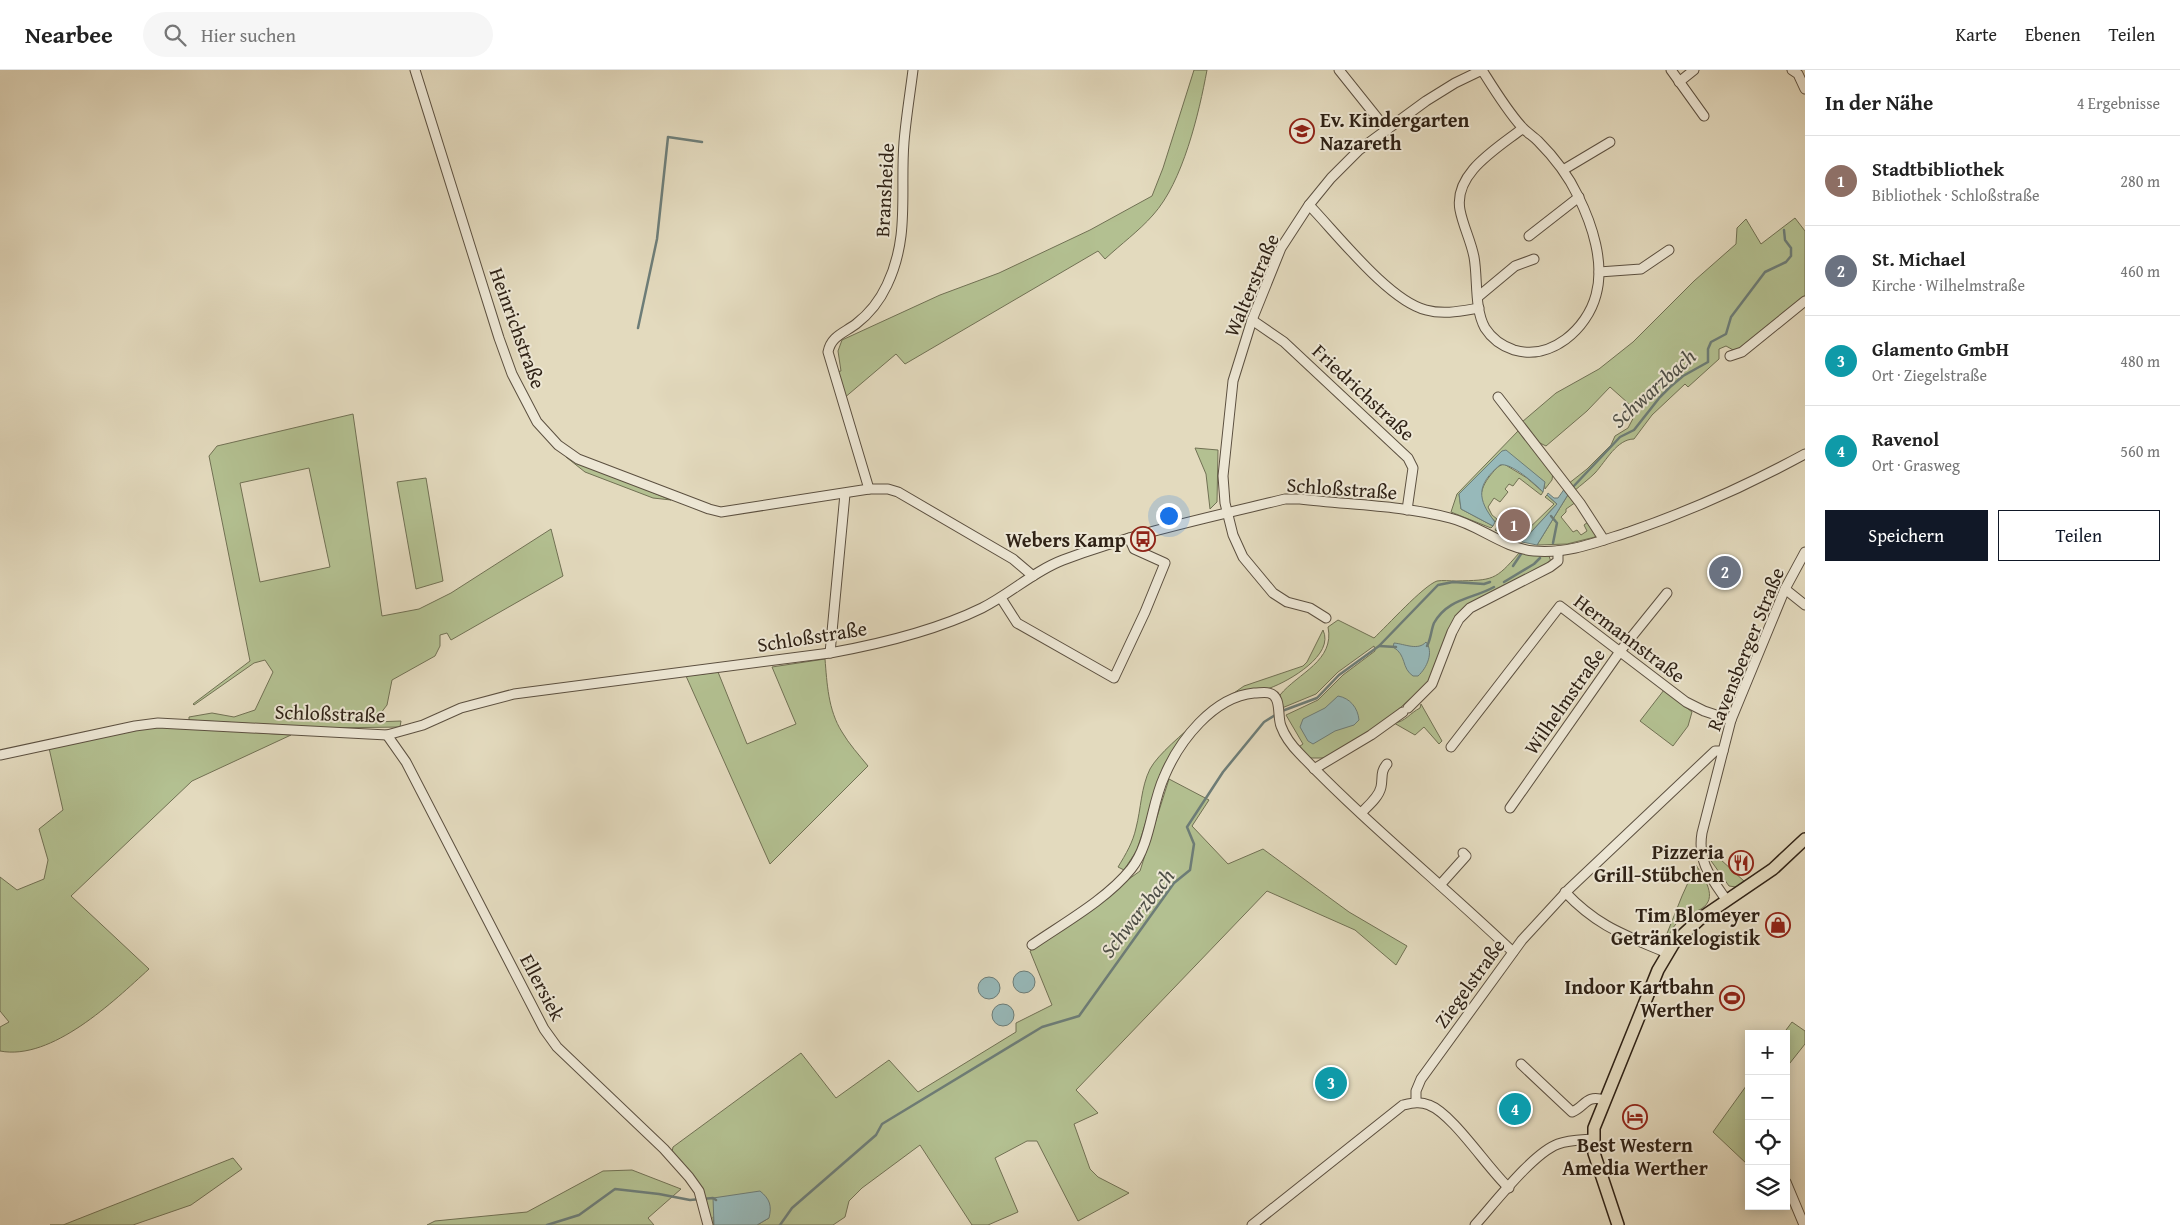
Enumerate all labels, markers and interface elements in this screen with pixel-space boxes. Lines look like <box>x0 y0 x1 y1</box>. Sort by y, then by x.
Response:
search box <box>143 12 493 57</box>
text: Nearbee <box>25 17 113 52</box>
icon: search <box>161 21 189 49</box>
text: Hier suchen <box>201 21 296 49</box>
text: Karte <box>1956 21 1997 48</box>
text: Ebenen <box>2025 21 2081 48</box>
text: Teilen <box>2109 21 2155 48</box>
text: In der Nähe <box>1825 87 1933 118</box>
text: 4 Ergebnisse <box>2077 91 2160 115</box>
place label: Ev. Kindergarten Nazareth <box>1320 105 1470 157</box>
school or university icon: Ev. Kindergarten Nazareth <box>1289 118 1315 144</box>
street label: Bransheide <box>867 142 901 238</box>
text: Stadtbibliothek <box>1872 155 2004 183</box>
text: 1 <box>1837 169 1845 193</box>
text: 280 m <box>2120 169 2160 193</box>
text: Bibliothek · Schloßstraße <box>1872 183 2040 207</box>
street label: Walterstraße <box>1216 229 1286 341</box>
text: St. Michael <box>1872 245 1966 273</box>
text: 2 <box>1837 259 1845 283</box>
text: 460 m <box>2120 259 2160 283</box>
street label: Heinrichstraße <box>483 263 553 393</box>
text: Kirche · Wilhelmstraße <box>1872 273 2025 297</box>
text: Glamento GmbH <box>1872 335 2009 363</box>
street label: Friedrichstraße <box>1306 337 1422 447</box>
water label: Schwarzbach <box>1603 341 1703 435</box>
text: 3 <box>1837 349 1845 373</box>
text: 480 m <box>2120 349 2160 373</box>
text: Ort · Ziegelstraße <box>1872 363 1987 387</box>
text: Ravenol <box>1872 425 1939 453</box>
text: 4 <box>1837 439 1845 463</box>
text: 560 m <box>2120 439 2160 463</box>
text: Ort · Grasweg <box>1872 453 1960 477</box>
street label: Schloßstraße <box>1286 470 1398 506</box>
your location <box>1156 503 1182 529</box>
pin: 1 <box>1498 506 1530 544</box>
button: Speichern <box>1825 510 1988 561</box>
button: Teilen <box>1998 510 2160 561</box>
place label: Webers Kamp <box>1006 525 1126 554</box>
bus stop icon: Webers Kamp <box>1130 526 1156 552</box>
pin: 2 <box>1709 553 1741 591</box>
street label: Ravensberger Straße <box>1699 563 1791 735</box>
street label: Hermannstraße <box>1568 586 1692 690</box>
street label: Schloßstraße <box>755 613 869 659</box>
street label: Wilhelmstraße <box>1516 642 1612 760</box>
street label: Schloßstraße <box>274 697 386 729</box>
place label: Pizzeria Grill-Stübchen <box>1594 837 1725 889</box>
restaurant icon: Pizzeria Grill-Stübchen <box>1728 850 1754 876</box>
water label: Schwarzbach <box>1092 862 1182 964</box>
place label: Tim Blomeyer Getränkelogistik <box>1611 900 1761 952</box>
shop icon: Tim Blomeyer Getränkelogistik <box>1765 912 1791 938</box>
street label: Ziegelstraße <box>1427 932 1511 1034</box>
street label: Ellersiek <box>513 948 573 1026</box>
place label: Indoor Kartbahn Werther <box>1565 972 1714 1024</box>
sports icon: Indoor Kartbahn Werther <box>1719 985 1745 1011</box>
map controls <box>1745 1030 1790 1210</box>
button: + <box>1745 1030 1790 1075</box>
pin: 3 <box>1315 1064 1347 1102</box>
button: − <box>1745 1075 1790 1120</box>
pin: 4 <box>1499 1090 1531 1128</box>
hotel icon: Best Western Amedia Werther <box>1622 1104 1648 1130</box>
button: locate <box>1745 1120 1790 1165</box>
place label: Best Western Amedia Werther <box>1562 1130 1708 1182</box>
button: layers <box>1745 1165 1790 1210</box>

